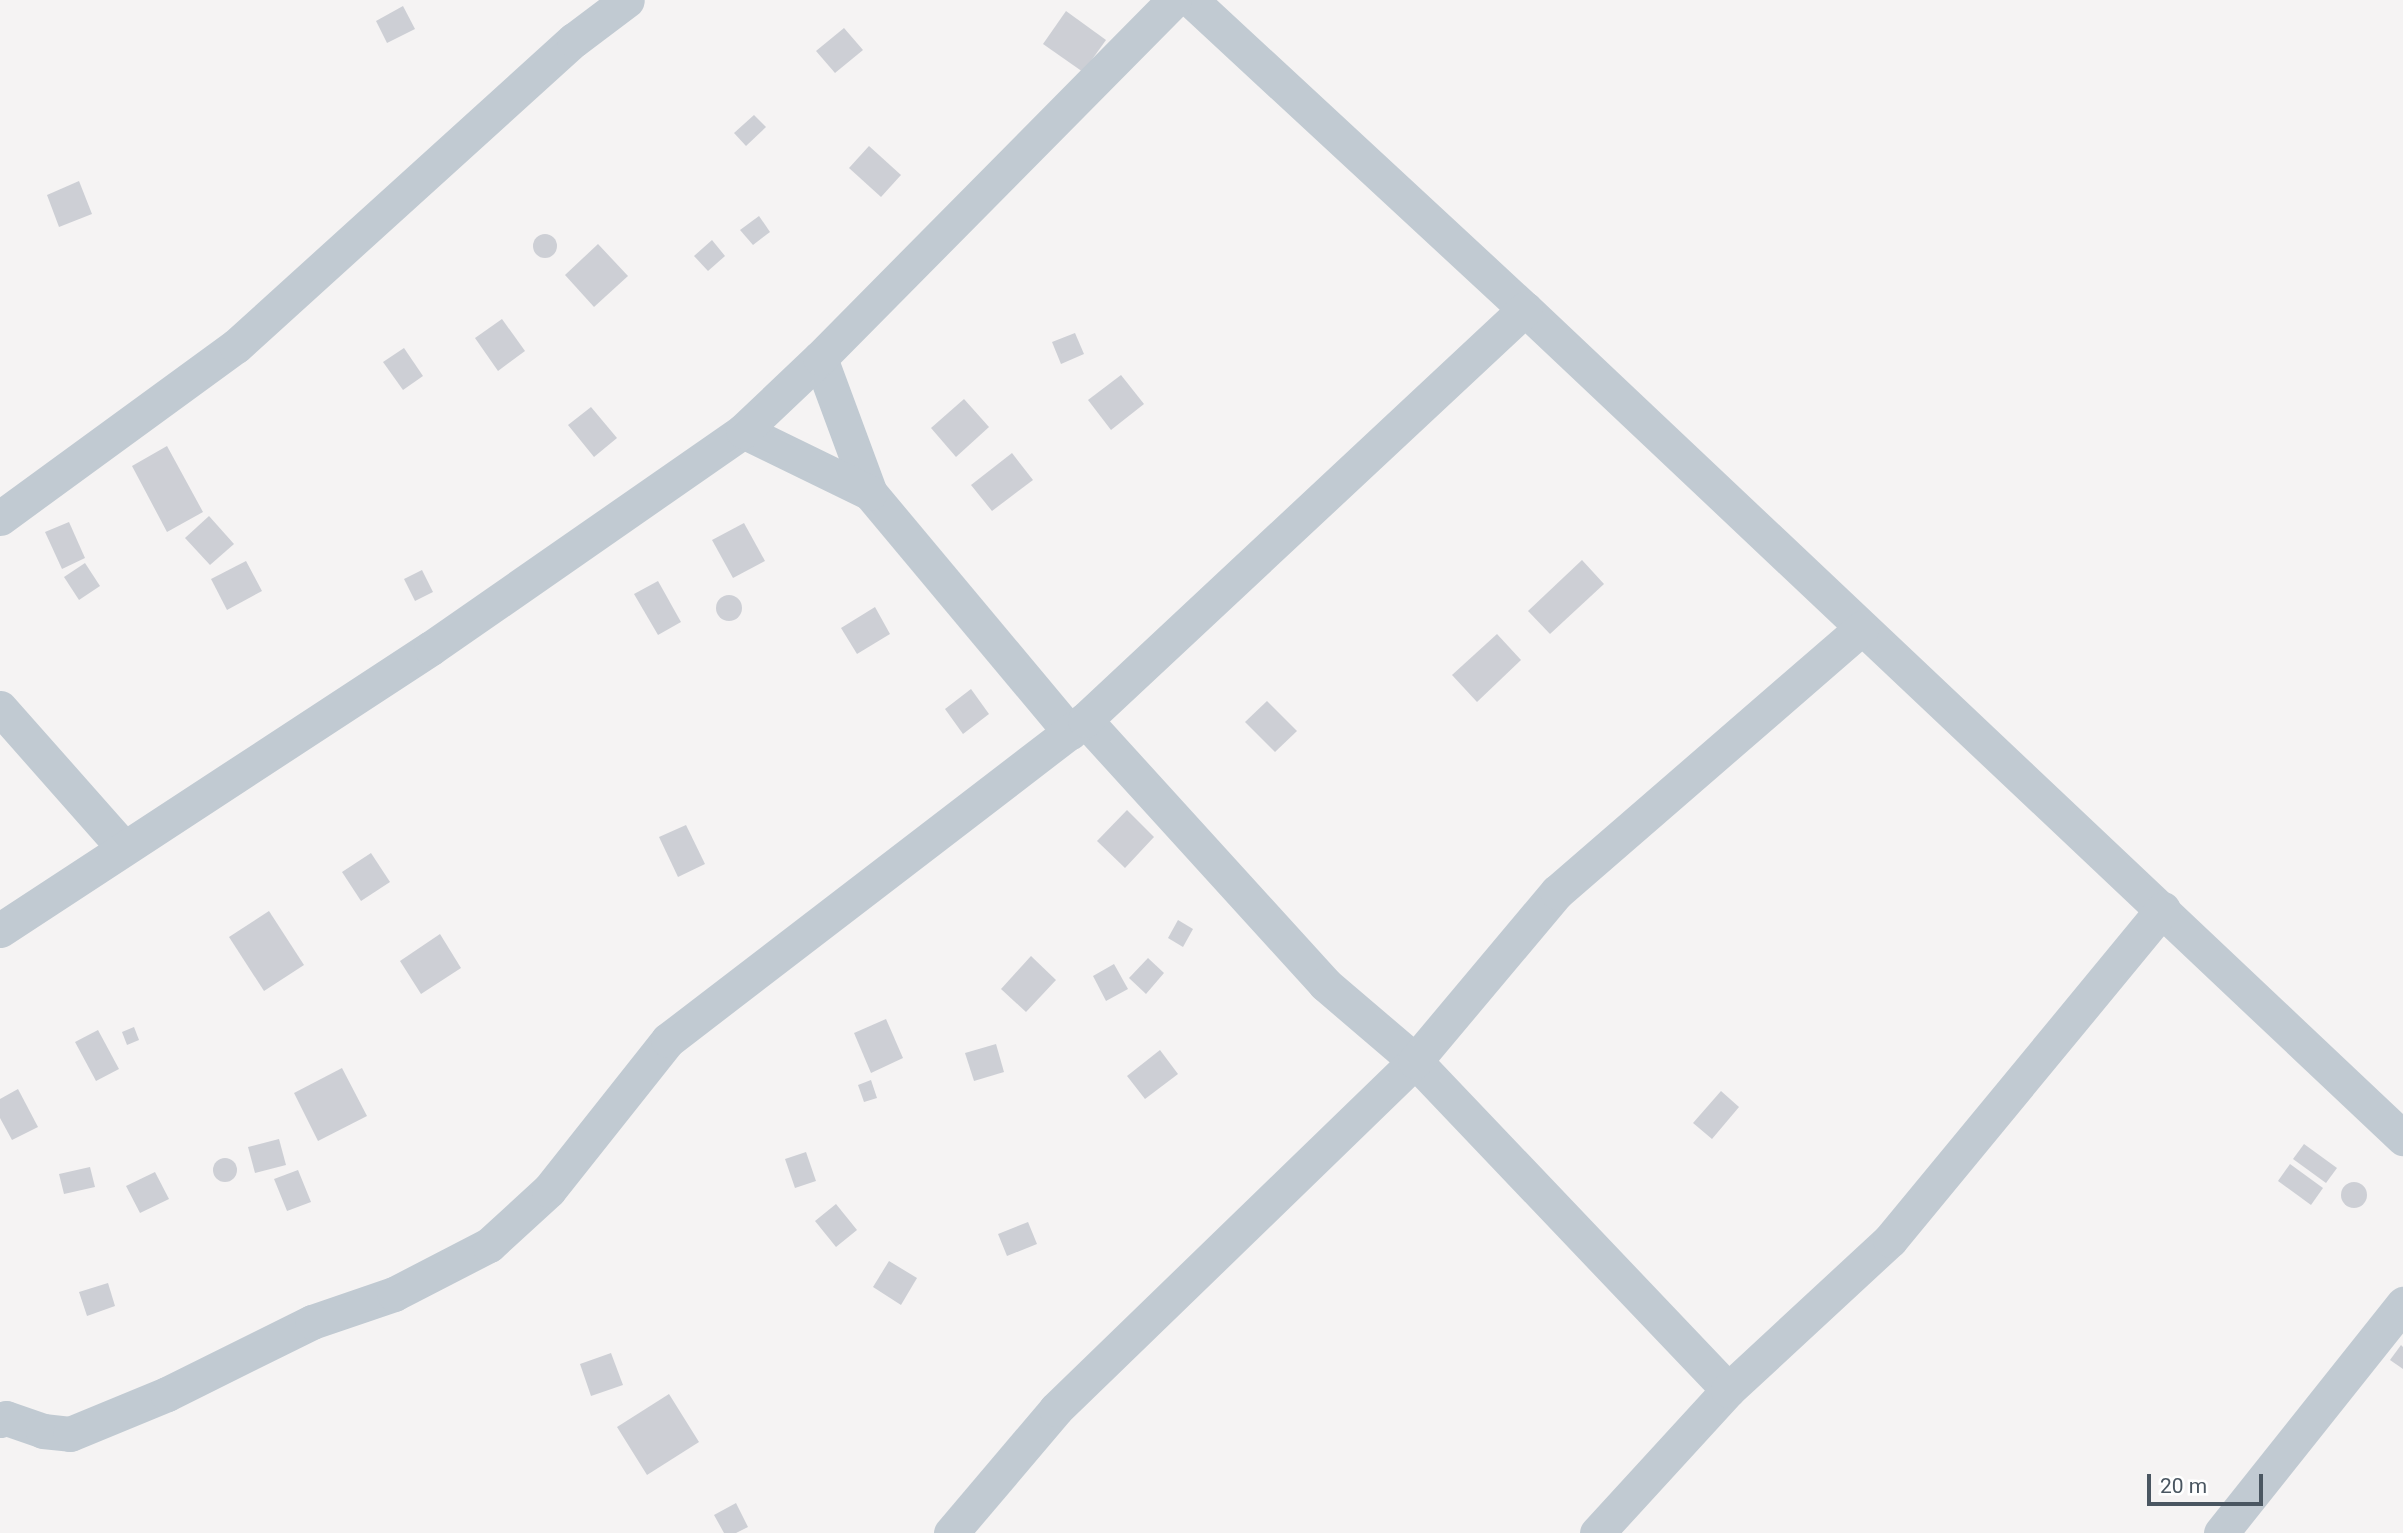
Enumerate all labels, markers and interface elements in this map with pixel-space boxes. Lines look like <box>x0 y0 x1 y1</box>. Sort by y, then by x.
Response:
scale bar <box>2151 1460 2266 1504</box>
text: 20 m <box>2160 1474 2207 1498</box>

